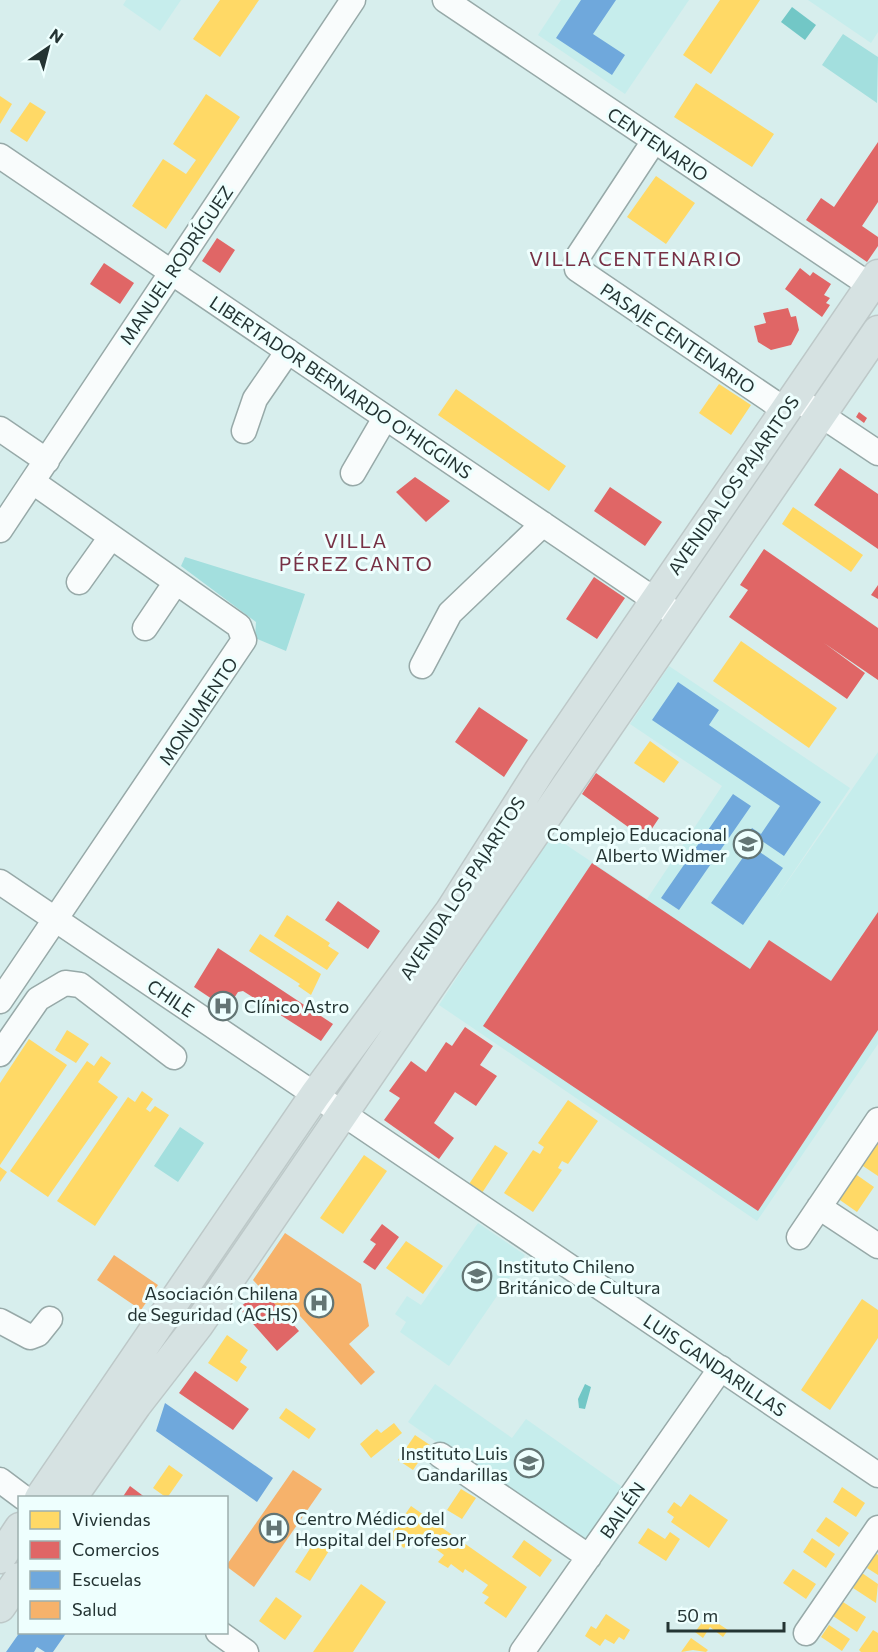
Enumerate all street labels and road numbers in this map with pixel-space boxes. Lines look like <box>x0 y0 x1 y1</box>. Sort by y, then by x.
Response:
street label: CENTENARIO <box>604 102 712 186</box>
street label: MANUEL RODRÍGUEZ <box>115 181 237 349</box>
street label: PASAJE CENTENARIO <box>597 278 759 398</box>
street label: LIBERTADOR BERNARDO O'HIGGINS <box>206 291 476 483</box>
street label: AVENIDA LOS PAJARITOS <box>663 391 803 579</box>
street label: MONUMENTO <box>154 653 242 769</box>
street label: AVENIDA LOS PAJARITOS <box>395 792 529 984</box>
street label: CHILE <box>143 974 199 1022</box>
street label: LUIS GANDARILLAS <box>639 1309 791 1421</box>
street label: BAILÉN <box>595 1478 649 1542</box>

